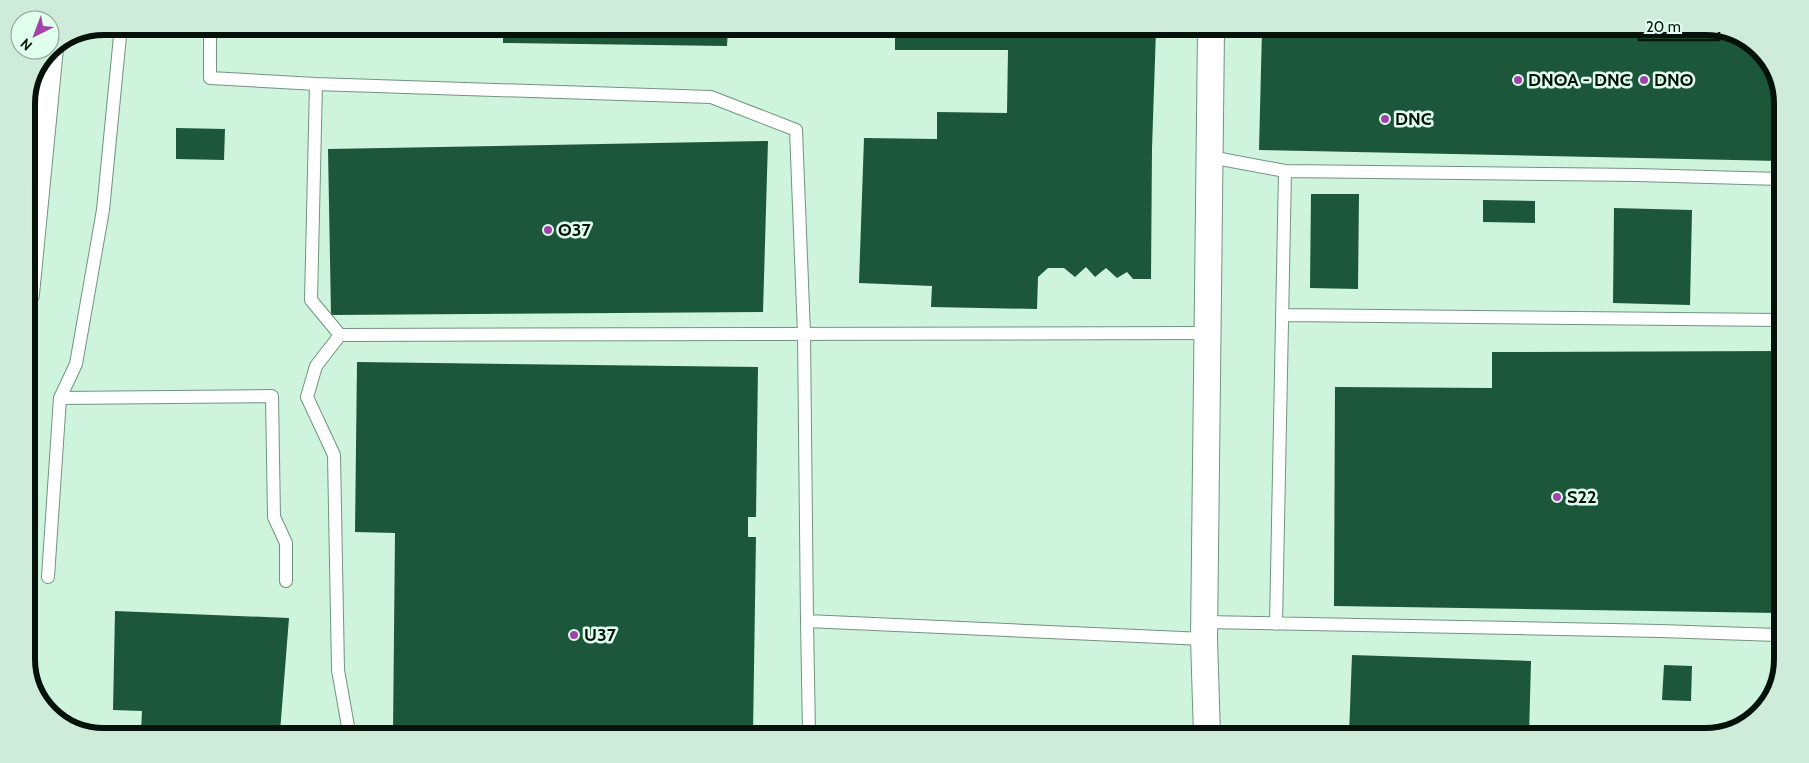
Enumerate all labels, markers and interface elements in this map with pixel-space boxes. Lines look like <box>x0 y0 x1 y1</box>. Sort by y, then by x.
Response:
north arrow <box>10 10 60 60</box>
scale bar <box>1639 10 1719 42</box>
text: 20 m <box>1646 18 1681 36</box>
text: N <box>17 35 36 55</box>
place label: DNOA - DNC <box>1528 69 1631 91</box>
place label: DNO <box>1654 69 1694 91</box>
marker: DNOA - DNC <box>1512 74 1524 86</box>
marker: DNO <box>1638 74 1650 86</box>
place label: DNC <box>1395 108 1432 130</box>
marker: DNC <box>1379 113 1391 125</box>
place label: O37 <box>558 219 591 241</box>
marker: O37 <box>542 224 554 236</box>
place label: S22 <box>1567 486 1596 508</box>
marker: S22 <box>1551 491 1563 503</box>
place label: U37 <box>584 624 617 646</box>
marker: U37 <box>568 629 580 641</box>

